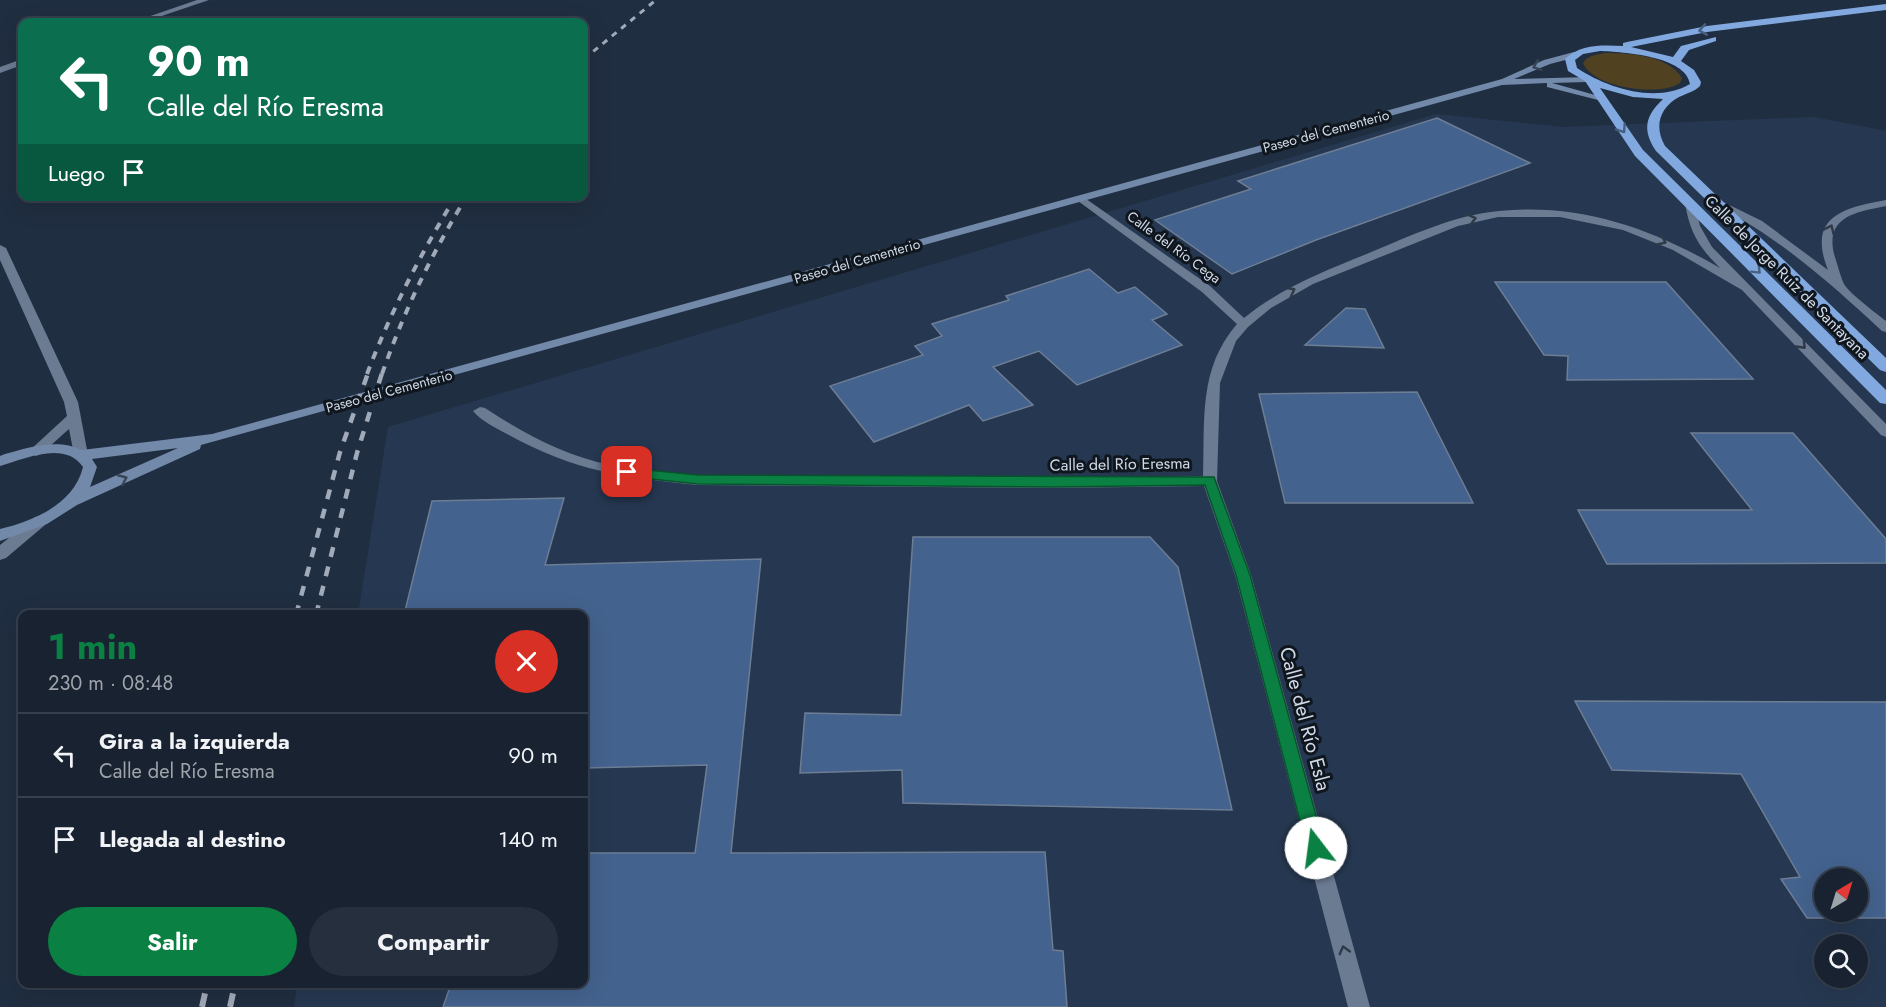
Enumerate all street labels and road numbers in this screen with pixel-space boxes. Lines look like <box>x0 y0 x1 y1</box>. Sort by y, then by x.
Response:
street label: Paseo del Cementerio <box>1261 104 1392 158</box>
street label: Calle de Jorge Ruiz de Santayana <box>1700 190 1874 364</box>
street label: Calle del Río Cega <box>1123 206 1225 288</box>
street label: Paseo del Cementerio <box>792 233 923 289</box>
street label: Paseo del Cementerio <box>324 364 455 418</box>
street label: Calle del Río Eresma <box>1050 451 1190 477</box>
street label: Calle del Río Esla <box>1272 644 1338 794</box>

